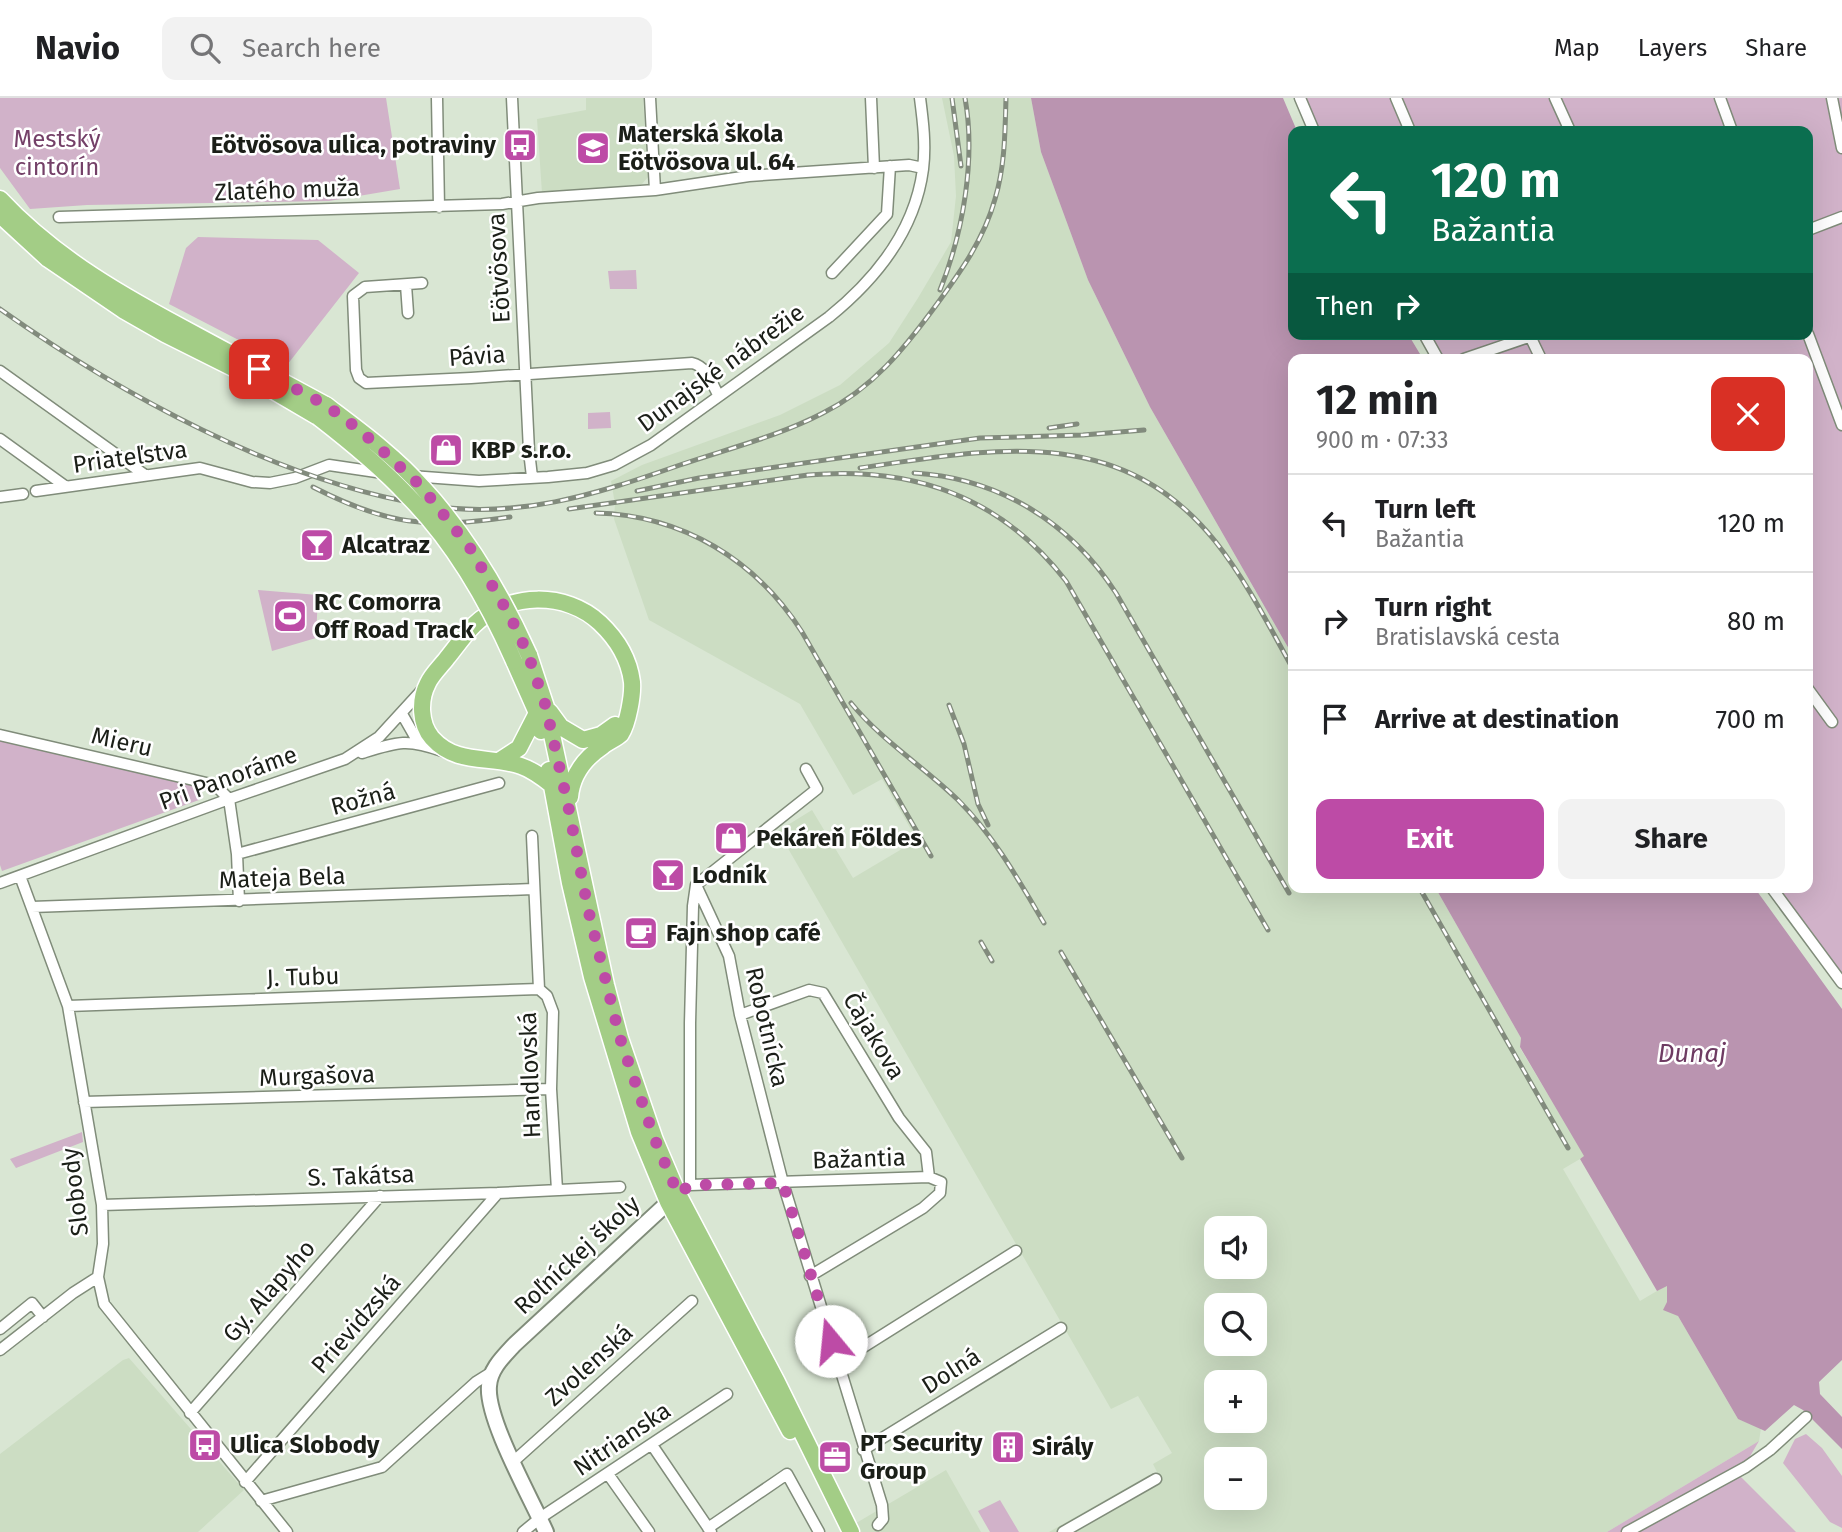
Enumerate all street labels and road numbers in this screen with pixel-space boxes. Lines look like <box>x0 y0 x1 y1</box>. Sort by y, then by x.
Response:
street label: Zlatého muža <box>214 173 360 207</box>
street label: Eötvösova <box>482 212 516 324</box>
street label: Dunajské nábrežie <box>632 298 810 438</box>
street label: Pávia <box>448 340 506 372</box>
street label: Priateľstva <box>71 435 189 479</box>
street label: Mieru <box>89 721 155 763</box>
street label: Pri Panoráme <box>155 740 301 816</box>
street label: Rožná <box>328 777 398 821</box>
street label: Mateja Bela <box>218 862 346 894</box>
street label: J. Tubu <box>266 962 340 992</box>
street label: Robotnícka <box>740 964 794 1090</box>
street label: Čajakova <box>837 987 912 1084</box>
street label: Handlovská <box>514 1011 546 1139</box>
street label: Murgašova <box>259 1060 375 1092</box>
street label: Bažantia <box>812 1143 906 1175</box>
street label: Slobody <box>56 1146 94 1238</box>
street label: S. Takátsa <box>307 1160 415 1192</box>
street label: Roľníckej školy <box>508 1190 646 1320</box>
street label: Gy. Alapyho <box>217 1234 321 1348</box>
street label: Prievidzská <box>305 1269 407 1379</box>
street label: Zvolenská <box>539 1318 639 1412</box>
street label: Dolná <box>917 1342 985 1400</box>
street label: Nitrianska <box>568 1396 676 1482</box>

